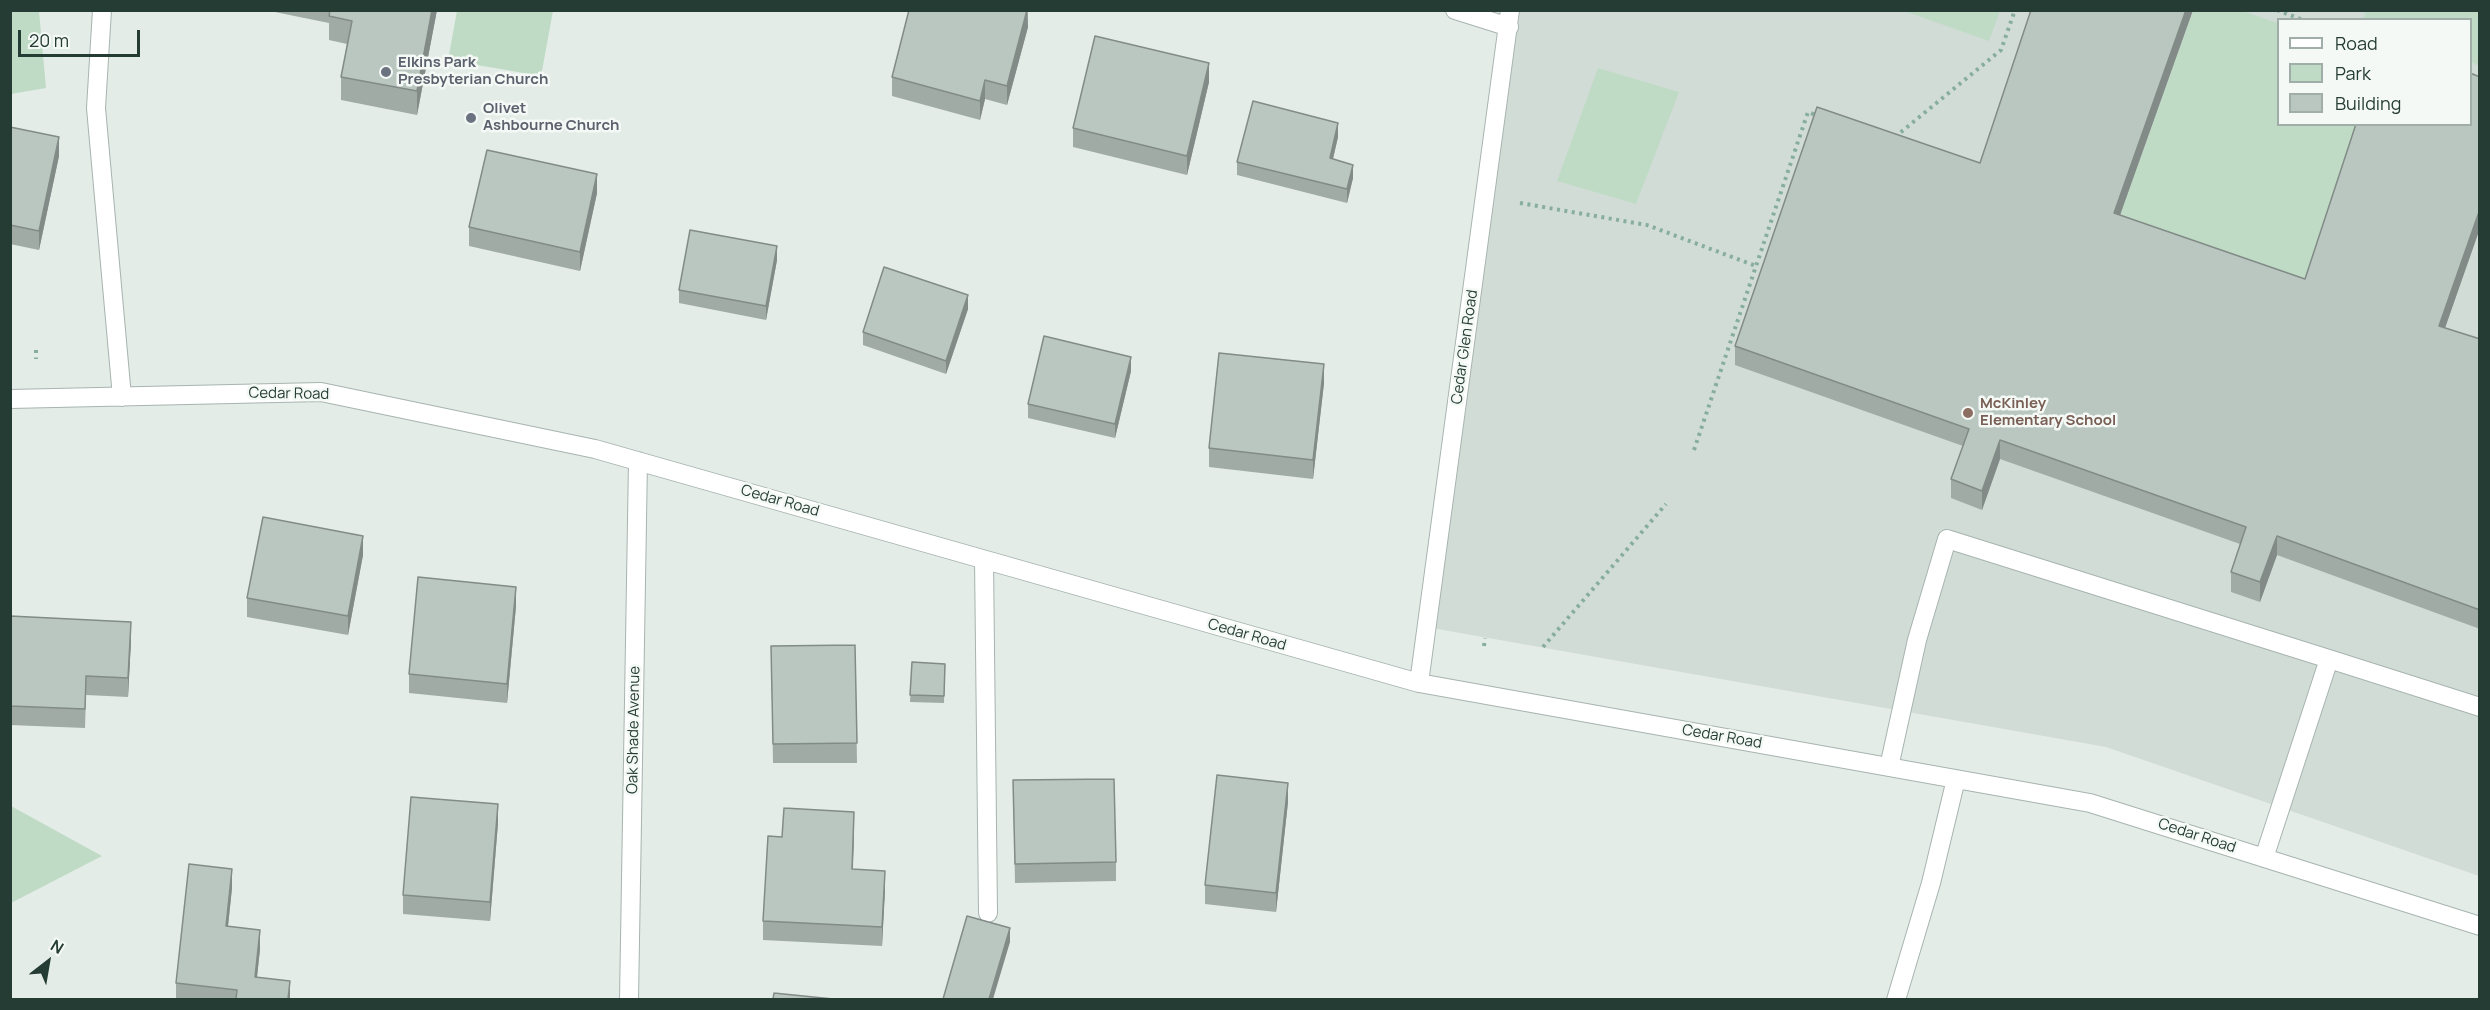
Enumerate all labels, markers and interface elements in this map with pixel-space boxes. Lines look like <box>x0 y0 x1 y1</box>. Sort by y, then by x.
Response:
scale bar <box>21 18 142 56</box>
legend <box>2277 18 2472 126</box>
text: 20 m <box>29 28 69 52</box>
text: Road <box>2335 31 2378 55</box>
place label: Elkins Park Presbyterian Church <box>398 54 548 89</box>
text: Park <box>2335 61 2371 85</box>
marker: Elkins Park Presbyterian Church <box>379 65 393 79</box>
text: Building <box>2335 91 2401 115</box>
place label: Olivet Ashbourne Church <box>483 100 619 135</box>
marker: Olivet Ashbourne Church <box>464 111 478 125</box>
street label: Cedar Glen Road <box>1448 289 1482 405</box>
street label: Cedar Road <box>249 384 329 404</box>
place label: McKinley Elementary School <box>1980 395 2116 430</box>
marker: McKinley Elementary School <box>1961 406 1975 420</box>
street label: Cedar Road <box>739 481 821 521</box>
street label: Cedar Road <box>1206 615 1288 655</box>
street label: Oak Shade Avenue <box>624 666 644 794</box>
street label: Cedar Road <box>1681 721 1763 753</box>
street label: Cedar Road <box>2156 815 2238 857</box>
north arrow <box>18 932 78 992</box>
text: N <box>47 934 68 959</box>

